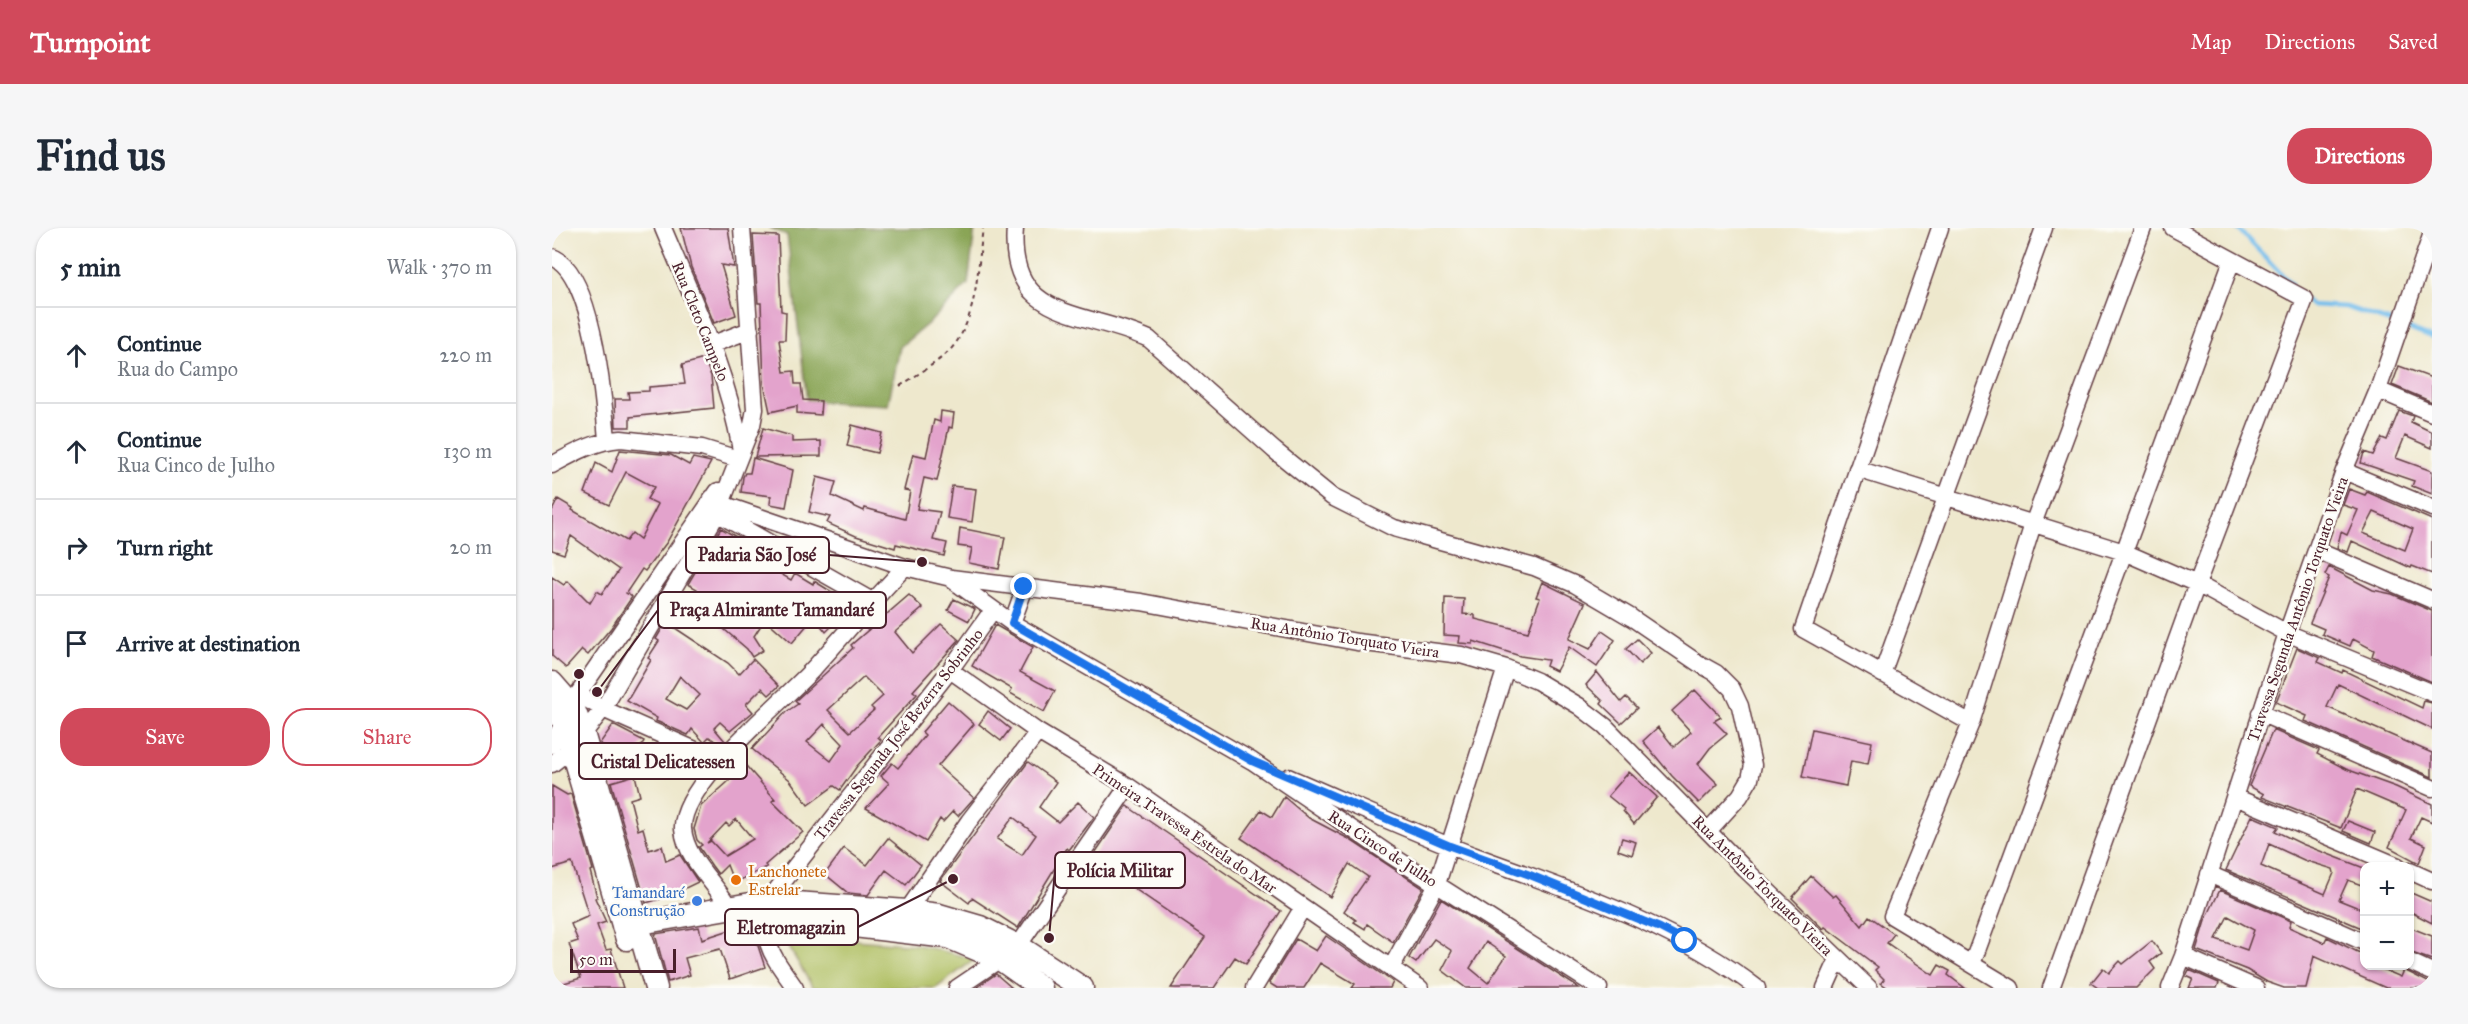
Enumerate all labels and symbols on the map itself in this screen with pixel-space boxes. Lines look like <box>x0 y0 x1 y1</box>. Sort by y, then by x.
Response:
street label: Rua Cleto Campelo <box>668 259 733 384</box>
street label: Travessa Segunda Antônio Torquato Vieira <box>2243 474 2353 745</box>
callout: Padaria São José <box>686 537 829 573</box>
text: Padaria São José <box>698 544 817 567</box>
route end <box>1010 573 1036 599</box>
callout: Praça Almirante Tamandaré <box>658 592 886 628</box>
text: Praça Almirante Tamandaré <box>670 599 875 622</box>
street label: Rua Antônio Torquato Vieira <box>1249 613 1441 663</box>
street label: Travessa Segunda José Bezerra Sobrinho <box>810 625 988 844</box>
callout: Cristal Delicatessen <box>579 743 747 779</box>
text: Cristal Delicatessen <box>591 751 735 773</box>
street label: Primeira Travessa Estrela do Mar <box>1089 760 1281 897</box>
street label: Rua Cinco de Julho <box>1324 806 1441 892</box>
street label: Rua Antônio Torquato Vieira <box>1688 811 1837 960</box>
callout: Polícia Militar <box>1055 852 1185 888</box>
text: Polícia Militar <box>1067 860 1175 882</box>
place label: Lanchonete Estrelar <box>748 862 827 899</box>
marker: Lanchonete Estrelar <box>729 873 743 887</box>
place label: Tamandaré Construção <box>609 883 685 920</box>
marker: Tamandaré Construção <box>690 894 704 908</box>
callout: Eletromagazin <box>725 909 858 945</box>
text: Eletromagazin <box>736 917 846 940</box>
route start <box>1671 927 1697 953</box>
scale bar <box>570 946 676 974</box>

